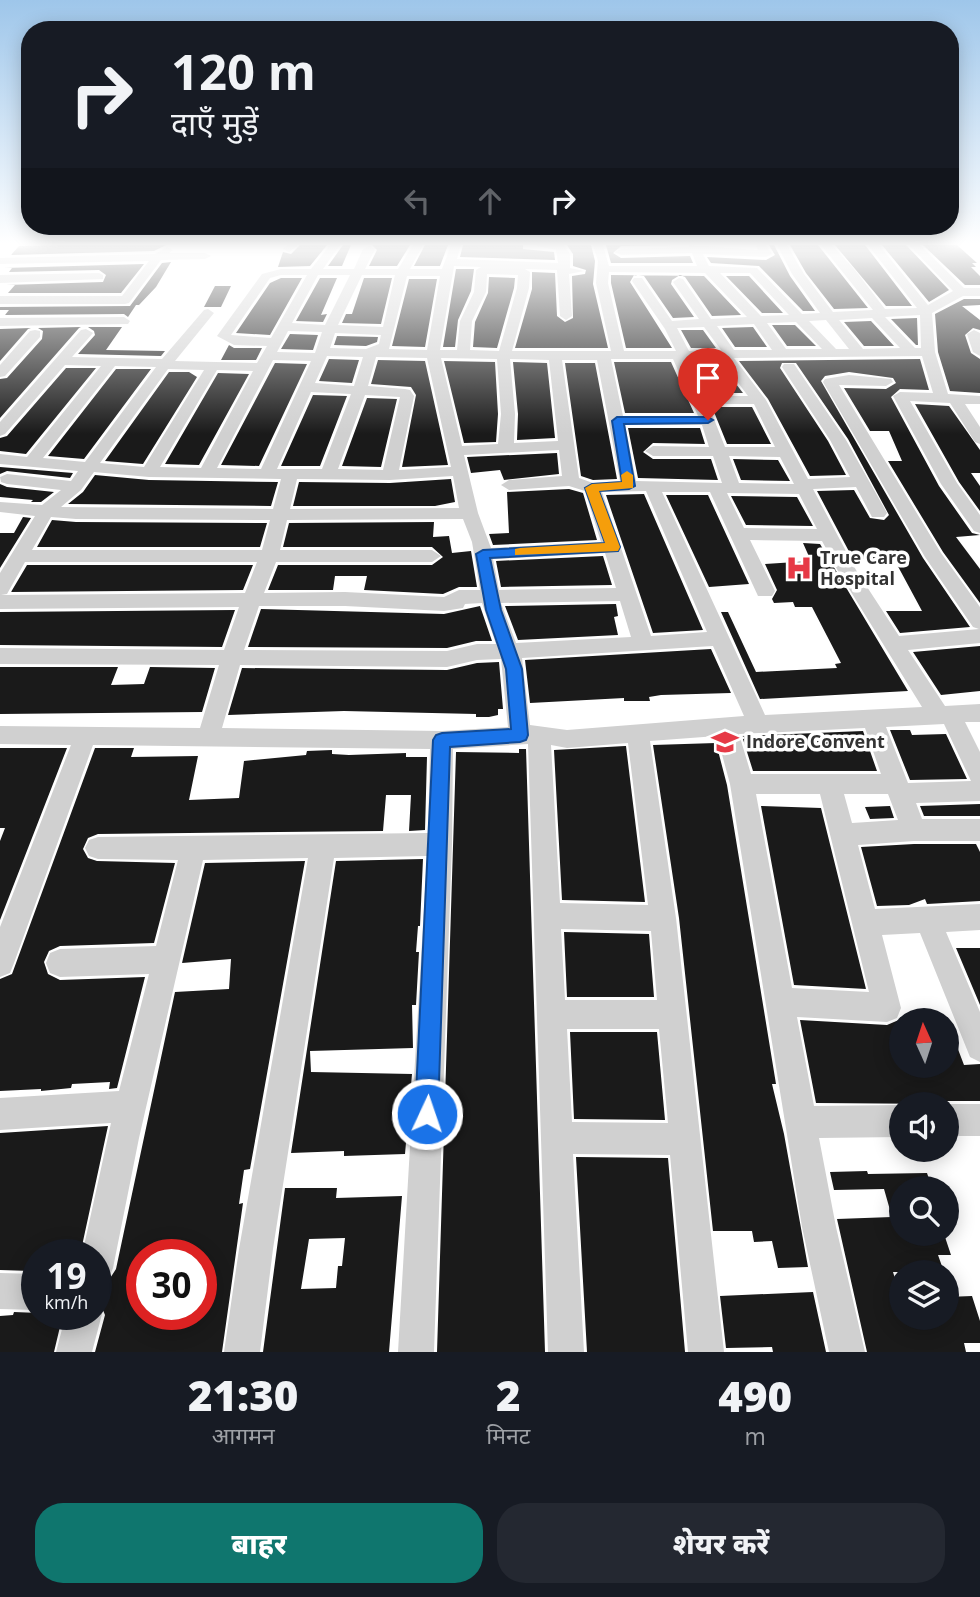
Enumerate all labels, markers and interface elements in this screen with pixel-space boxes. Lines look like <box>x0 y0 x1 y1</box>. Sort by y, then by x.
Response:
text: 120 m <box>171 38 316 104</box>
icon: right <box>56 49 147 140</box>
text: दाएँ मुड़ें <box>171 101 259 144</box>
icon: left <box>398 182 436 220</box>
icon: ahead <box>471 182 509 220</box>
icon: right <box>544 182 582 220</box>
pin <box>678 348 738 420</box>
icon: arrive <box>689 359 727 397</box>
place label: True Care Hospital <box>820 545 907 590</box>
hospital icon: True Care Hospital <box>784 553 814 583</box>
school or university icon: Indore Convent <box>710 727 740 757</box>
place label: Indore Convent <box>746 729 885 753</box>
north arrow <box>889 1008 959 1078</box>
map controls <box>889 1008 959 1330</box>
position arrow <box>390 1077 464 1151</box>
button: sound <box>889 1092 959 1162</box>
button: search <box>889 1176 959 1246</box>
speed limit sign: 30 <box>126 1239 217 1330</box>
text: 19 <box>46 1252 87 1299</box>
button: layers <box>889 1260 959 1330</box>
text: km/h <box>45 1290 88 1314</box>
text: 21:30 <box>188 1366 298 1423</box>
text: 2 <box>496 1366 521 1423</box>
text: 490 <box>718 1367 792 1424</box>
text: आगमन <box>212 1419 275 1451</box>
text: मिनट <box>486 1419 530 1451</box>
text: m <box>745 1420 766 1452</box>
button: बाहर <box>35 1503 483 1583</box>
button: शेयर करें <box>497 1503 945 1583</box>

